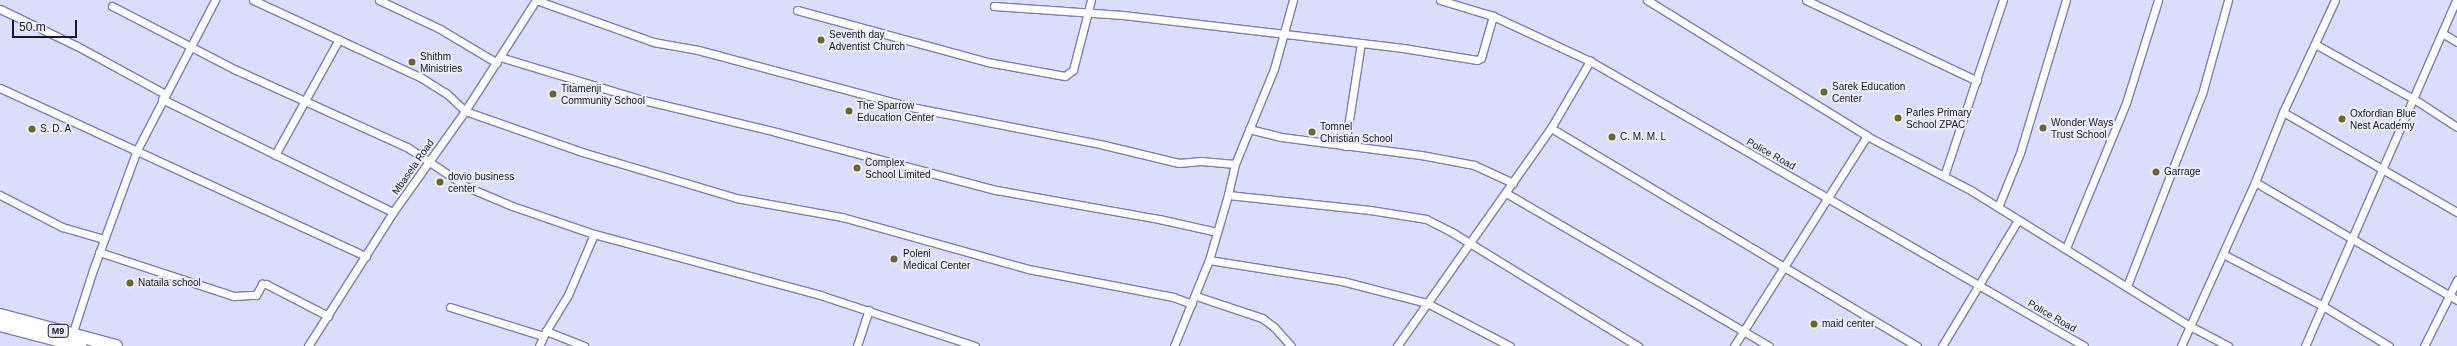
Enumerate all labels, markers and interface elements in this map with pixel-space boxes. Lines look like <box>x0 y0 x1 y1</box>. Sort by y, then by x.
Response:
scale bar <box>14 12 79 38</box>
text: 50 m <box>19 20 46 34</box>
place label: Seventh day Adventist Church <box>829 28 905 52</box>
marker: Seventh day Adventist Church <box>816 35 826 45</box>
place label: Shithm Ministries <box>420 50 462 74</box>
marker: Shithm Ministries <box>407 57 417 67</box>
place label: Sarek Education Center <box>1832 80 1905 104</box>
place label: Titamenji Community School <box>561 82 645 106</box>
marker: Sarek Education Center <box>1819 87 1829 97</box>
marker: Titamenji Community School <box>548 89 558 99</box>
place label: The Sparrow Education Center <box>857 99 934 122</box>
marker: The Sparrow Education Center <box>844 106 854 116</box>
place label: Parles Primary School ZPAC <box>1906 106 1972 130</box>
place label: Oxfordian Blue Nest Academy <box>2350 107 2416 130</box>
marker: Parles Primary School ZPAC <box>1893 113 1903 123</box>
marker: Oxfordian Blue Nest Academy <box>2337 114 2347 124</box>
place label: Wonder Ways Trust School <box>2051 116 2113 140</box>
place label: Tomnel Christian School <box>1320 120 1393 144</box>
place label: S. D. A <box>40 123 72 135</box>
marker: Wonder Ways Trust School <box>2038 123 2048 133</box>
marker: S. D. A <box>27 124 37 134</box>
marker: Tomnel Christian School <box>1307 127 1317 137</box>
place label: C. M. M. L <box>1620 131 1666 143</box>
marker: C. M. M. L <box>1607 132 1617 142</box>
street label: Police Road <box>1745 136 1797 172</box>
street label: Mbasela Road <box>390 137 436 197</box>
place label: Complex School Limited <box>865 156 931 180</box>
marker: Complex School Limited <box>852 163 862 173</box>
place label: Garrage <box>2164 166 2201 178</box>
marker: Garrage <box>2151 167 2161 177</box>
place label: dovio business center <box>448 170 514 194</box>
marker: dovio business center <box>435 177 445 187</box>
place label: Poleni Medical Center <box>903 247 970 270</box>
marker: Poleni Medical Center <box>888 253 900 265</box>
place label: Nataila school <box>138 277 201 289</box>
marker: Nataila school <box>125 278 135 288</box>
street label: Police Road <box>2026 297 2078 335</box>
place label: maid center <box>1822 318 1874 330</box>
marker: maid center <box>1809 319 1819 329</box>
road number: M9 <box>47 324 69 338</box>

